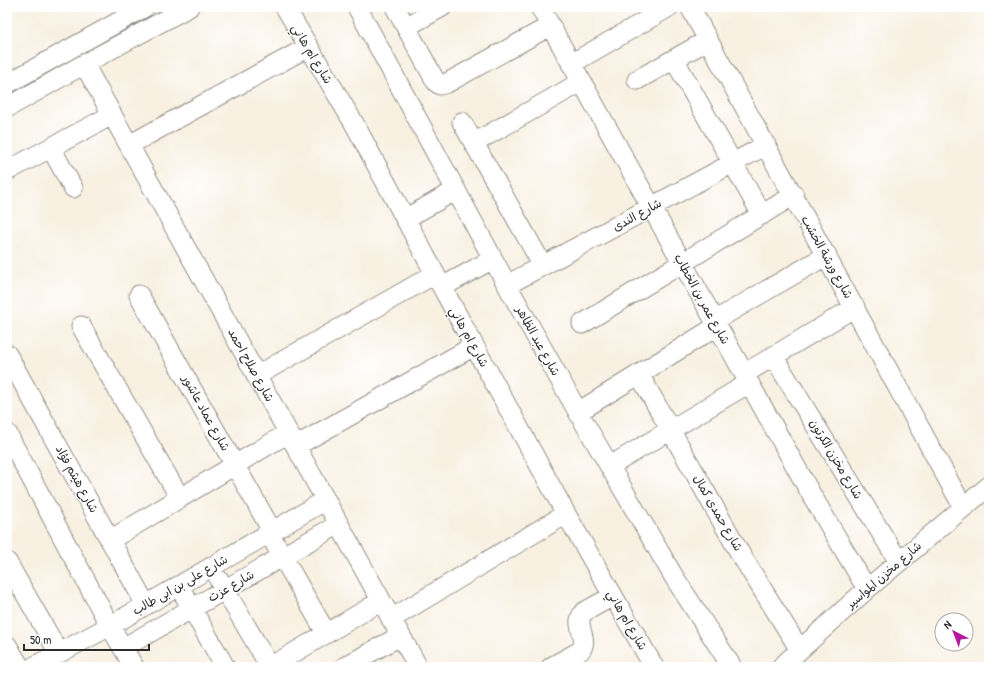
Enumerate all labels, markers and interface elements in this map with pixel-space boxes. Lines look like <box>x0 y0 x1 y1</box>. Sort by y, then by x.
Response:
street label: شارع ام هاني <box>285 21 337 88</box>
street label: شارع الندى <box>609 194 665 236</box>
street label: شارع ورشة الخشب <box>797 212 857 302</box>
street label: شارع عمر بن الخطاب <box>670 251 734 347</box>
street label: شارع عبد الظاهر <box>511 302 565 379</box>
street label: شارع ام هاني <box>443 303 493 372</box>
street label: شارع صلاح احمد <box>223 325 279 405</box>
street label: شارع عماد عاشور <box>177 371 234 454</box>
street label: شارع مخزن الكرتون <box>805 416 867 502</box>
street label: شارع هيثم فؤاد <box>51 442 103 516</box>
street label: شارع حمدى كمال <box>689 471 747 555</box>
street label: شارع مخزن المواسير <box>842 537 926 613</box>
street label: شارع على بن ابى طالب <box>129 550 231 620</box>
street label: شارع عزت <box>205 566 257 606</box>
street label: شارع ام هاني <box>601 586 652 655</box>
north arrow <box>934 612 974 652</box>
text: N <box>940 617 954 632</box>
scale bar <box>24 626 149 652</box>
text: 50 m <box>30 631 51 648</box>

